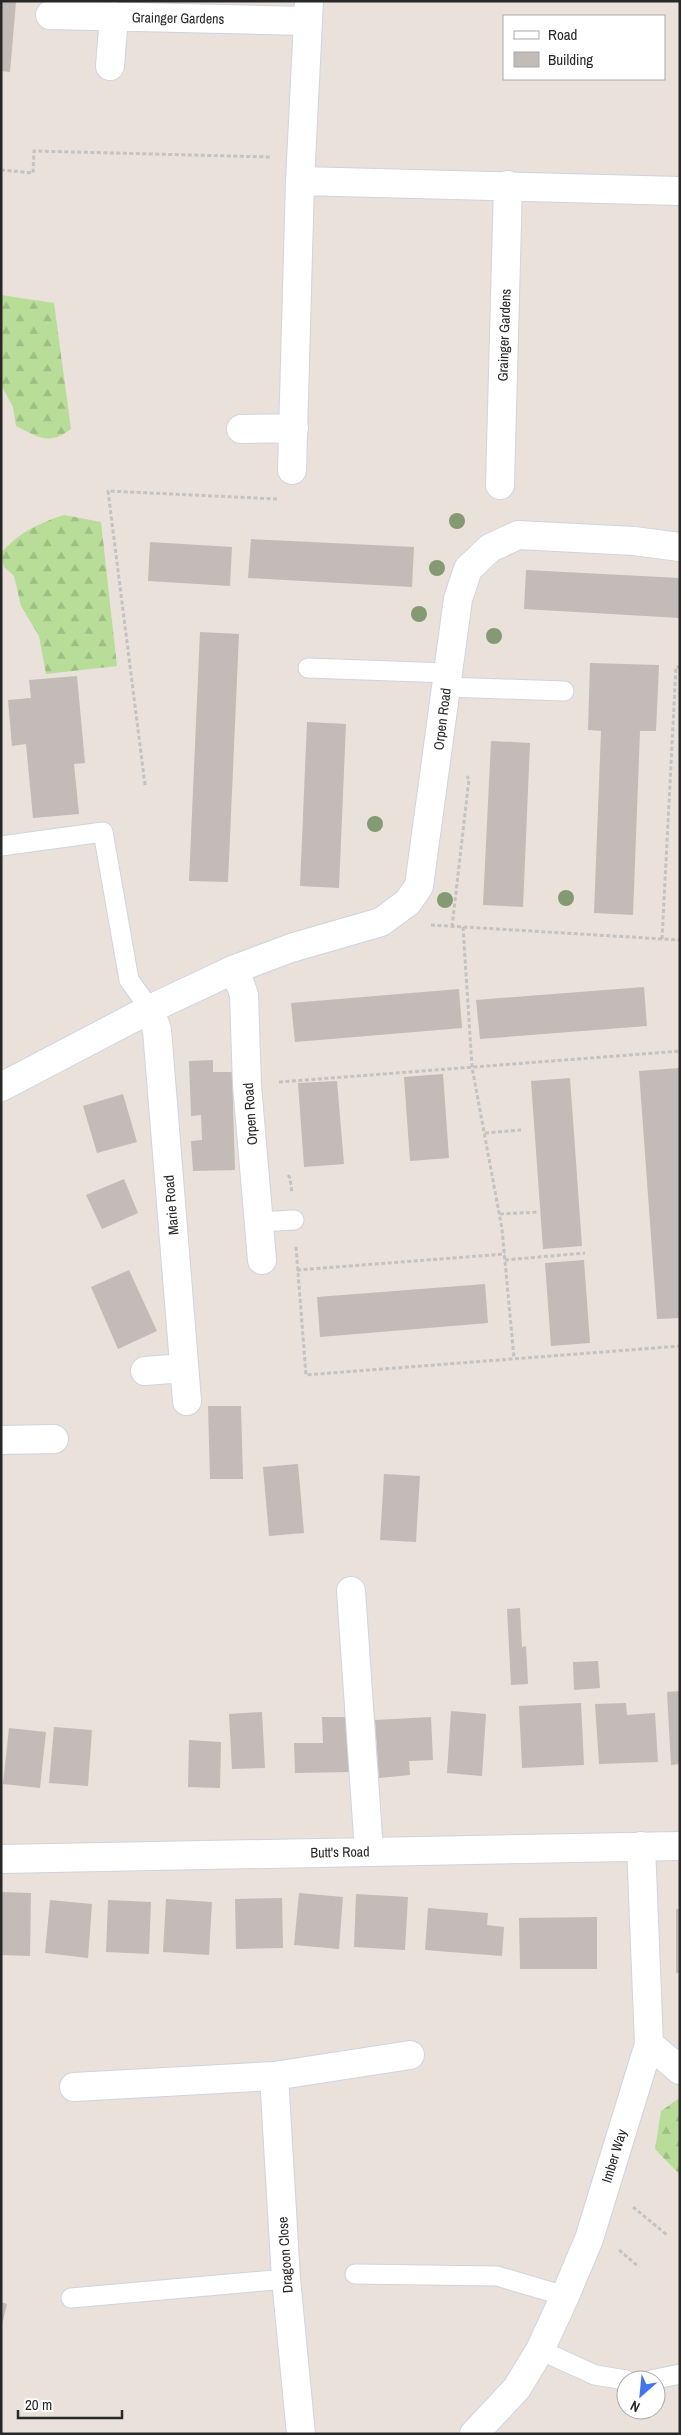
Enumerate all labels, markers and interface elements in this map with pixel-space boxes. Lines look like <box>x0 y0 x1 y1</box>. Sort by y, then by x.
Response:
street label: Grainger Gardens <box>132 8 225 28</box>
legend <box>503 15 666 80</box>
text: Road <box>548 24 577 45</box>
text: Building <box>548 49 593 70</box>
street label: Grainger Gardens <box>493 288 515 382</box>
street label: Orpen Road <box>429 687 455 751</box>
street label: Orpen Road <box>239 1082 261 1146</box>
street label: Marie Road <box>159 1174 183 1236</box>
street label: Butt's Road <box>310 1842 370 1862</box>
street label: Imber Way <box>597 2127 631 2185</box>
street label: Dragoon Close <box>273 2216 297 2294</box>
north arrow <box>616 2370 666 2420</box>
scale bar <box>18 2388 121 2420</box>
text: 20 m <box>25 2394 52 2415</box>
text: N <box>627 2397 643 2416</box>

